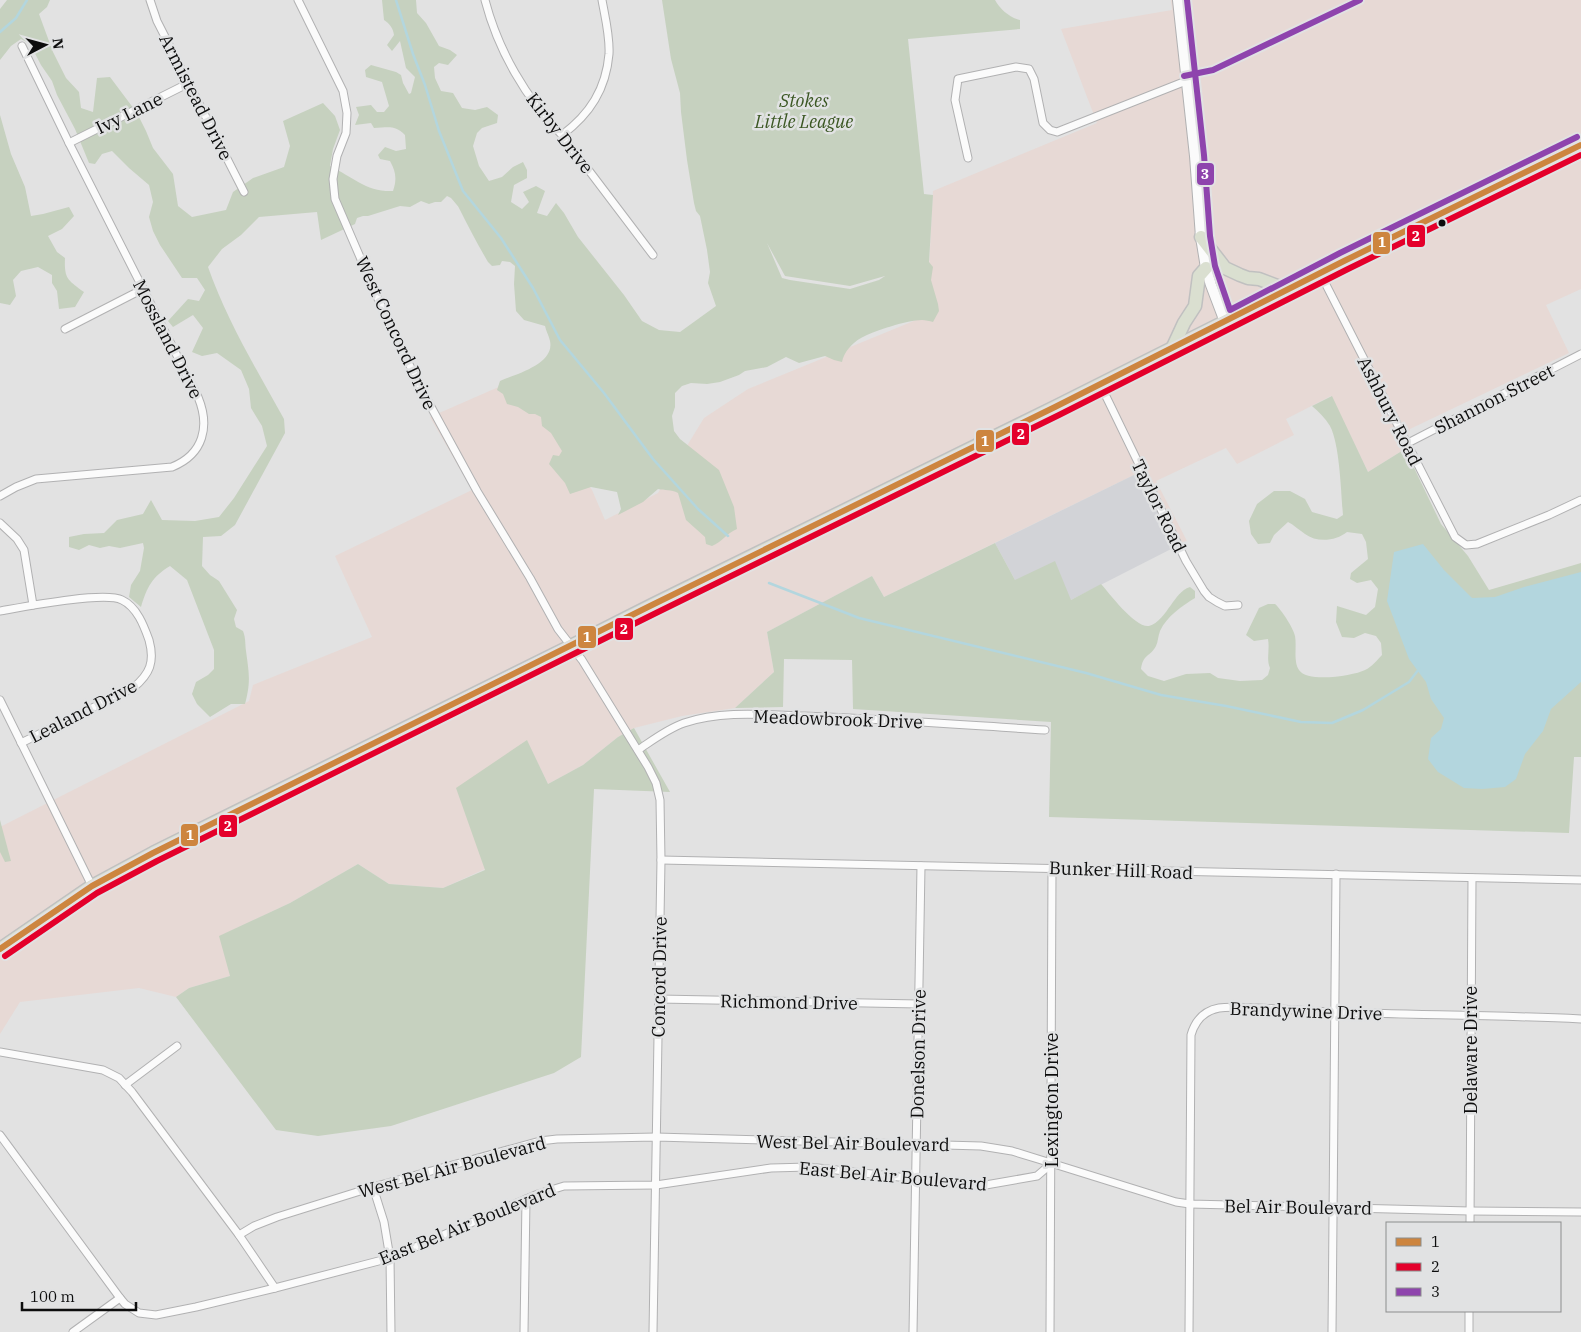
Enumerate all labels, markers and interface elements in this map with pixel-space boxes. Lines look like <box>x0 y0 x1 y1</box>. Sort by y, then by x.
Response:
north arrow <box>20 20 70 70</box>
street label: Armistead Drive <box>154 30 238 164</box>
text: N <box>48 37 67 50</box>
street label: Ivy Lane <box>92 87 166 139</box>
street label: Kirby Drive <box>521 88 599 178</box>
park label: Stokes Little League <box>754 89 853 133</box>
line badge: 3 <box>1196 162 1215 186</box>
text: 3 <box>1201 165 1209 183</box>
unlabelled marker <box>1437 218 1447 228</box>
line badge: 2 <box>1406 224 1426 248</box>
text: 2 <box>1412 227 1420 245</box>
line badge: 1 <box>1372 231 1391 255</box>
text: 1 <box>1378 233 1386 251</box>
street label: West Concord Drive <box>350 253 442 413</box>
street label: Mossland Drive <box>128 276 208 402</box>
street label: Ashbury Road <box>1353 353 1427 470</box>
street label: Shannon Street <box>1430 359 1558 439</box>
line badge: 2 <box>1011 422 1030 446</box>
text: 2 <box>1017 425 1025 443</box>
line badge: 1 <box>975 429 995 453</box>
text: 1 <box>981 432 989 450</box>
street label: Taylor Road <box>1127 456 1191 556</box>
line badge: 2 <box>614 617 634 641</box>
text: 2 <box>620 620 628 638</box>
line badge: 1 <box>577 625 597 649</box>
text: 1 <box>583 628 591 646</box>
street label: Lealand Drive <box>25 674 141 748</box>
street label: Meadowbrook Drive <box>753 705 923 733</box>
line badge: 2 <box>218 814 238 838</box>
text: 2 <box>224 817 232 835</box>
line badge: 1 <box>180 823 199 847</box>
text: 1 <box>186 826 194 844</box>
street label: Bunker Hill Road <box>1048 856 1194 884</box>
street label: Concord Drive <box>646 916 672 1038</box>
street label: Delaware Drive <box>1459 986 1482 1114</box>
street label: Richmond Drive <box>720 989 858 1015</box>
street label: Donelson Drive <box>905 989 931 1119</box>
street label: Brandywine Drive <box>1229 997 1383 1025</box>
street label: Lexington Drive <box>1040 1033 1063 1167</box>
street label: West Bel Air Boulevard <box>756 1130 950 1156</box>
street label: West Bel Air Boulevard <box>356 1131 548 1203</box>
street label: East Bel Air Boulevard <box>798 1156 988 1196</box>
street label: East Bel Air Boulevard <box>375 1178 559 1270</box>
street label: Bel Air Boulevard <box>1224 1194 1372 1220</box>
legend <box>1386 1222 1561 1312</box>
text: 1 <box>1431 1232 1440 1251</box>
text: 2 <box>1431 1257 1440 1276</box>
scale bar <box>22 1280 136 1312</box>
text: 3 <box>1431 1282 1440 1301</box>
text: 100 m <box>30 1287 75 1306</box>

